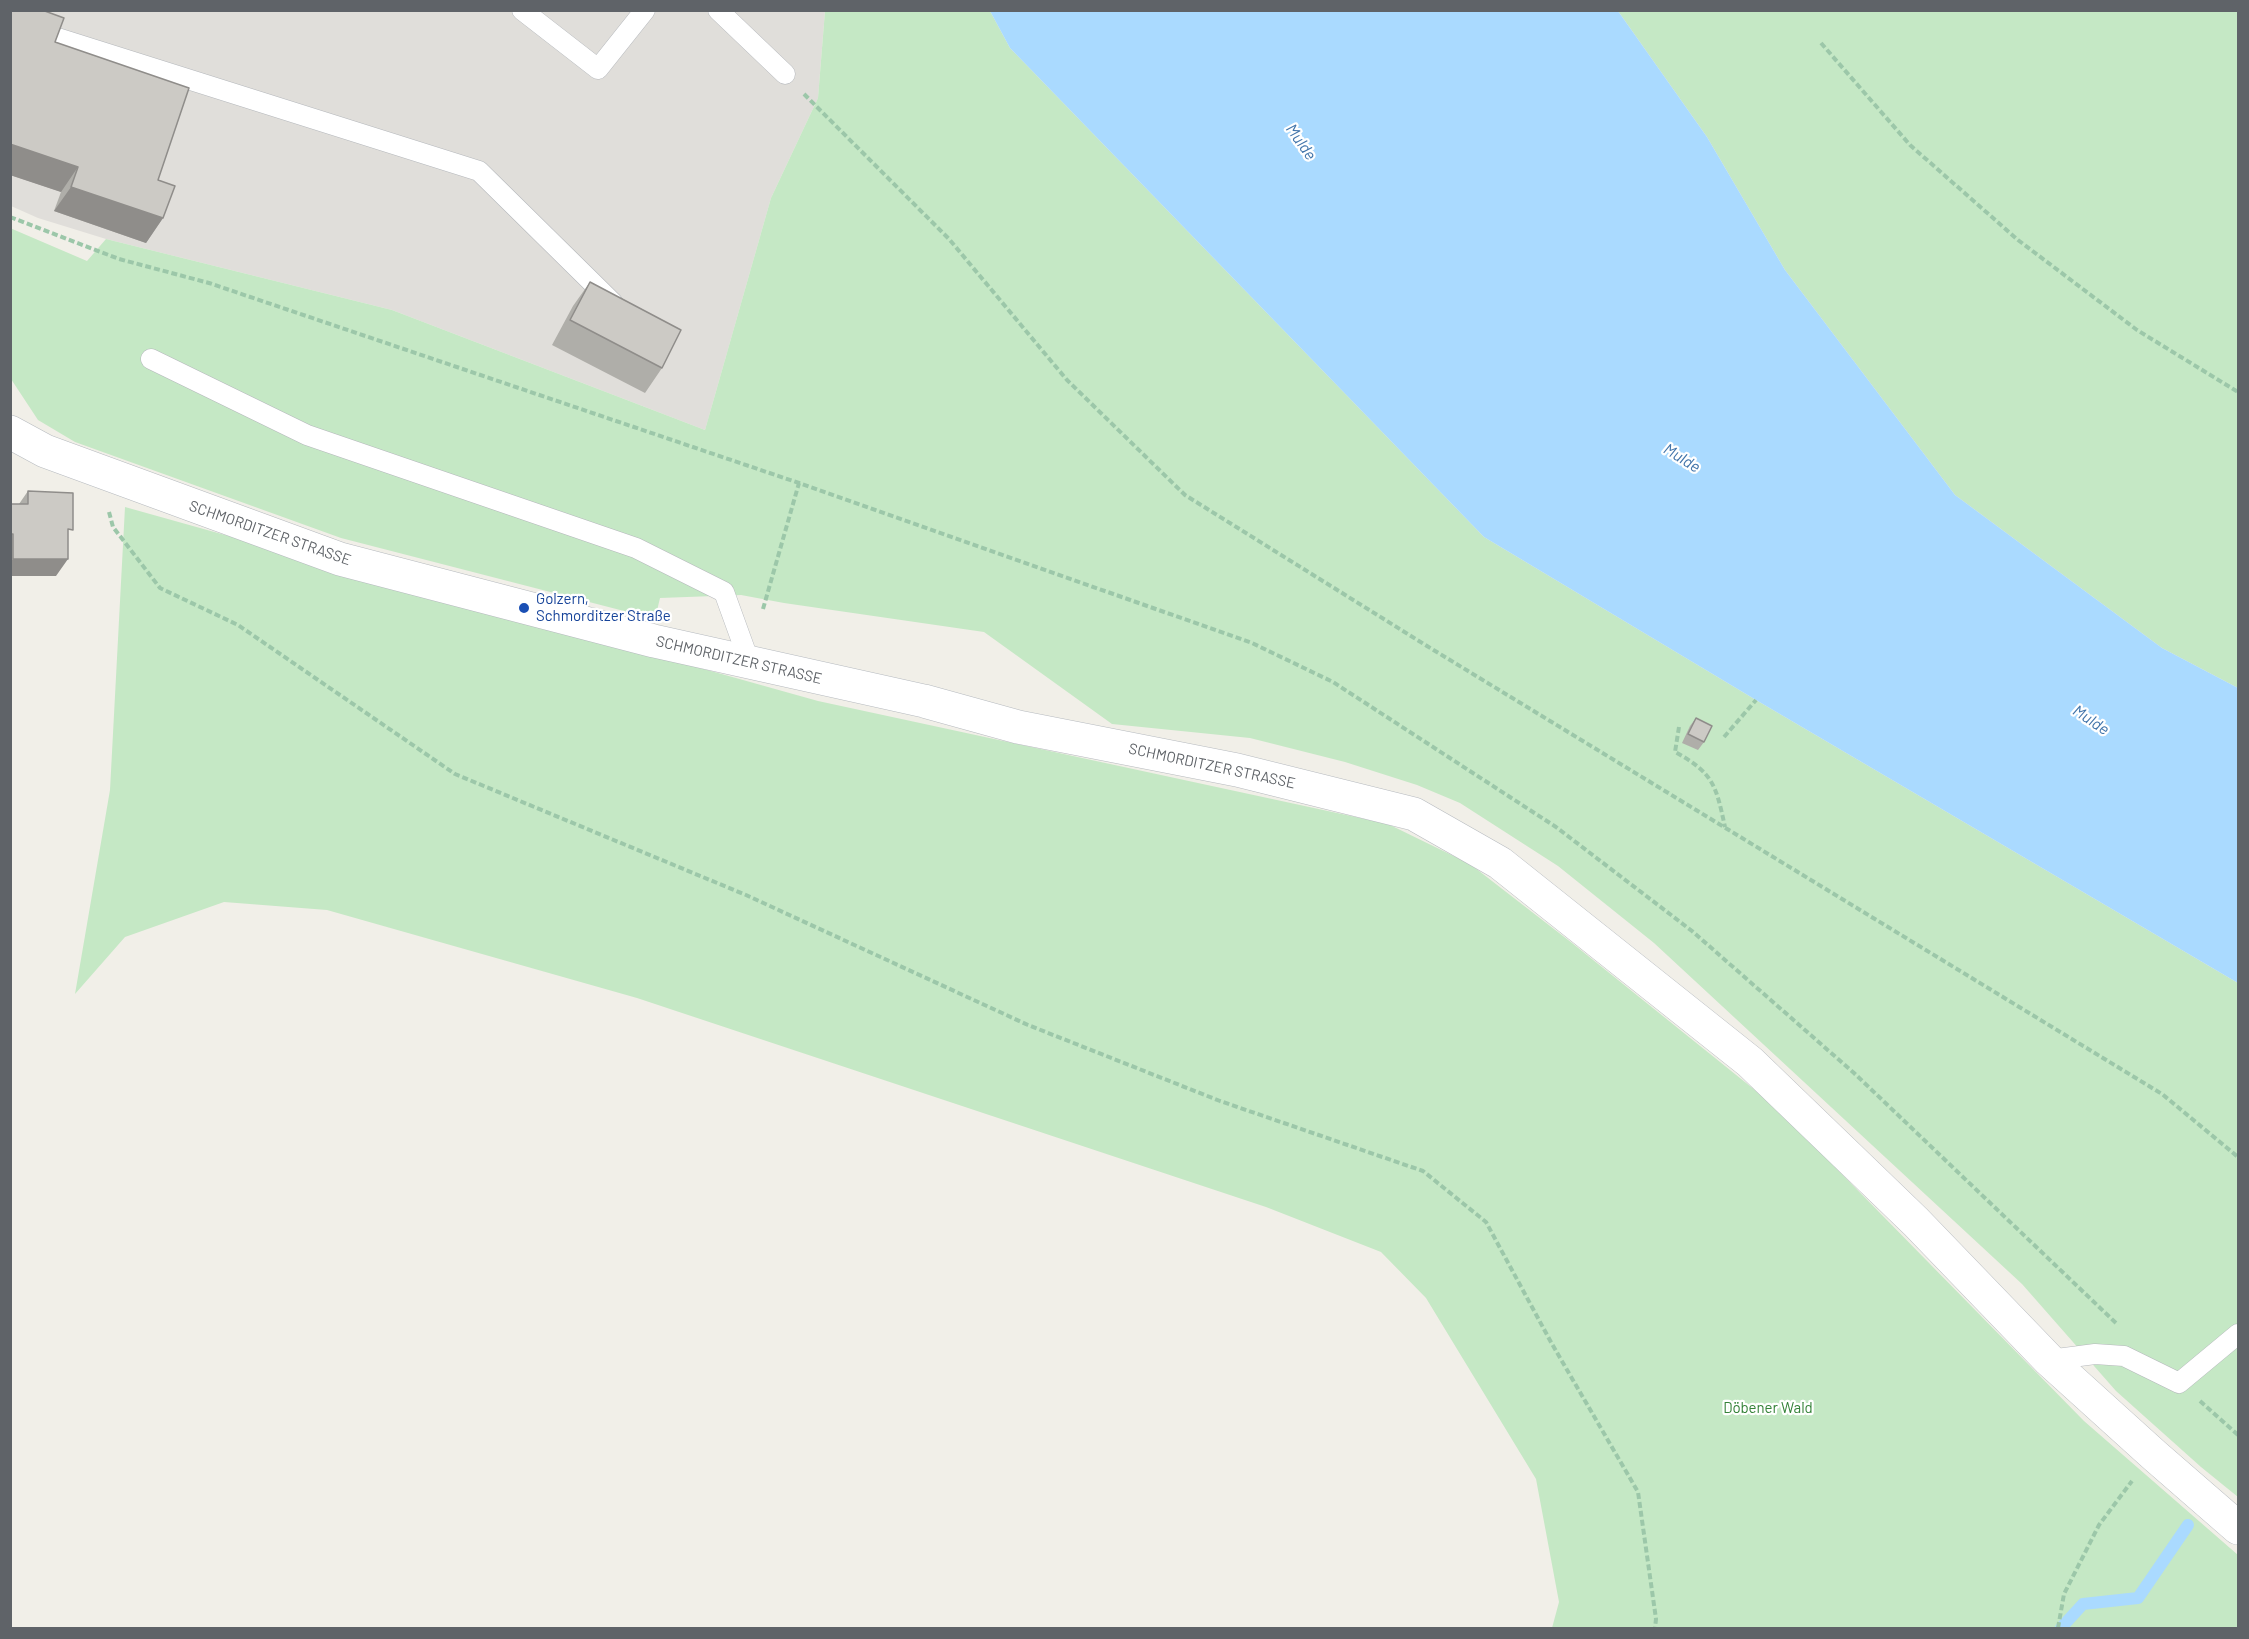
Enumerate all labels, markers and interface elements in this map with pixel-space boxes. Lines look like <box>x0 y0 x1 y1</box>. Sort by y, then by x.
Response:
water label: Mulde <box>1282 120 1320 164</box>
water label: Mulde <box>1660 439 1704 477</box>
street label: SCHMORDITZER STRASSE <box>187 497 353 569</box>
place label: Golzern, Schmorditzer Straße <box>536 590 671 625</box>
marker: Golzern, Schmorditzer Straße <box>517 601 531 615</box>
street label: SCHMORDITZER STRASSE <box>654 632 824 688</box>
water label: Mulde <box>2069 701 2113 739</box>
street label: SCHMORDITZER STRASSE <box>1127 740 1297 792</box>
park label: Döbener Wald <box>1723 1399 1813 1417</box>

